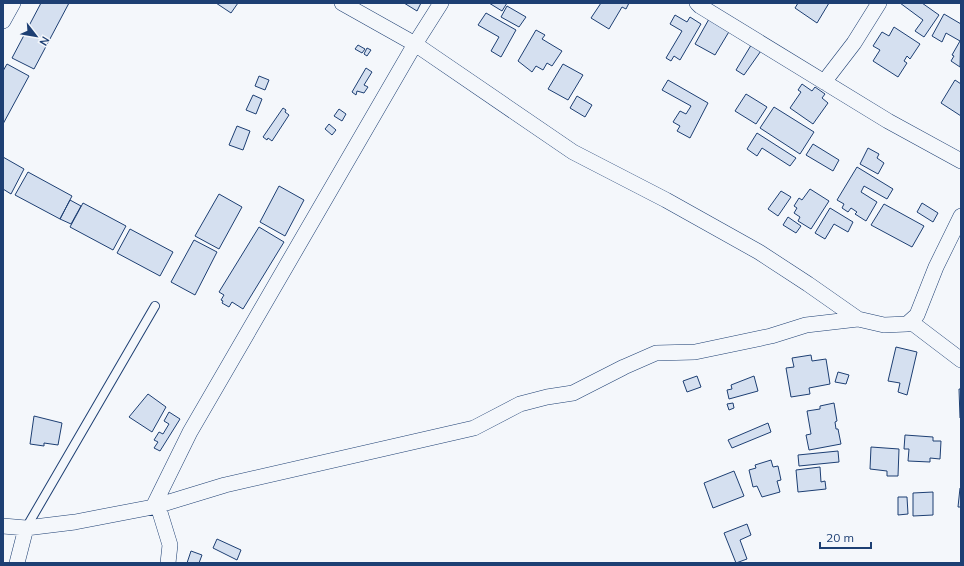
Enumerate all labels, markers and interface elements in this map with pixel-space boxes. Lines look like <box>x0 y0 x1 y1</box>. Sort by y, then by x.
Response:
north arrow <box>16 16 56 56</box>
text: N <box>36 34 53 48</box>
scale bar <box>820 524 871 550</box>
text: 20 m <box>826 530 854 545</box>

